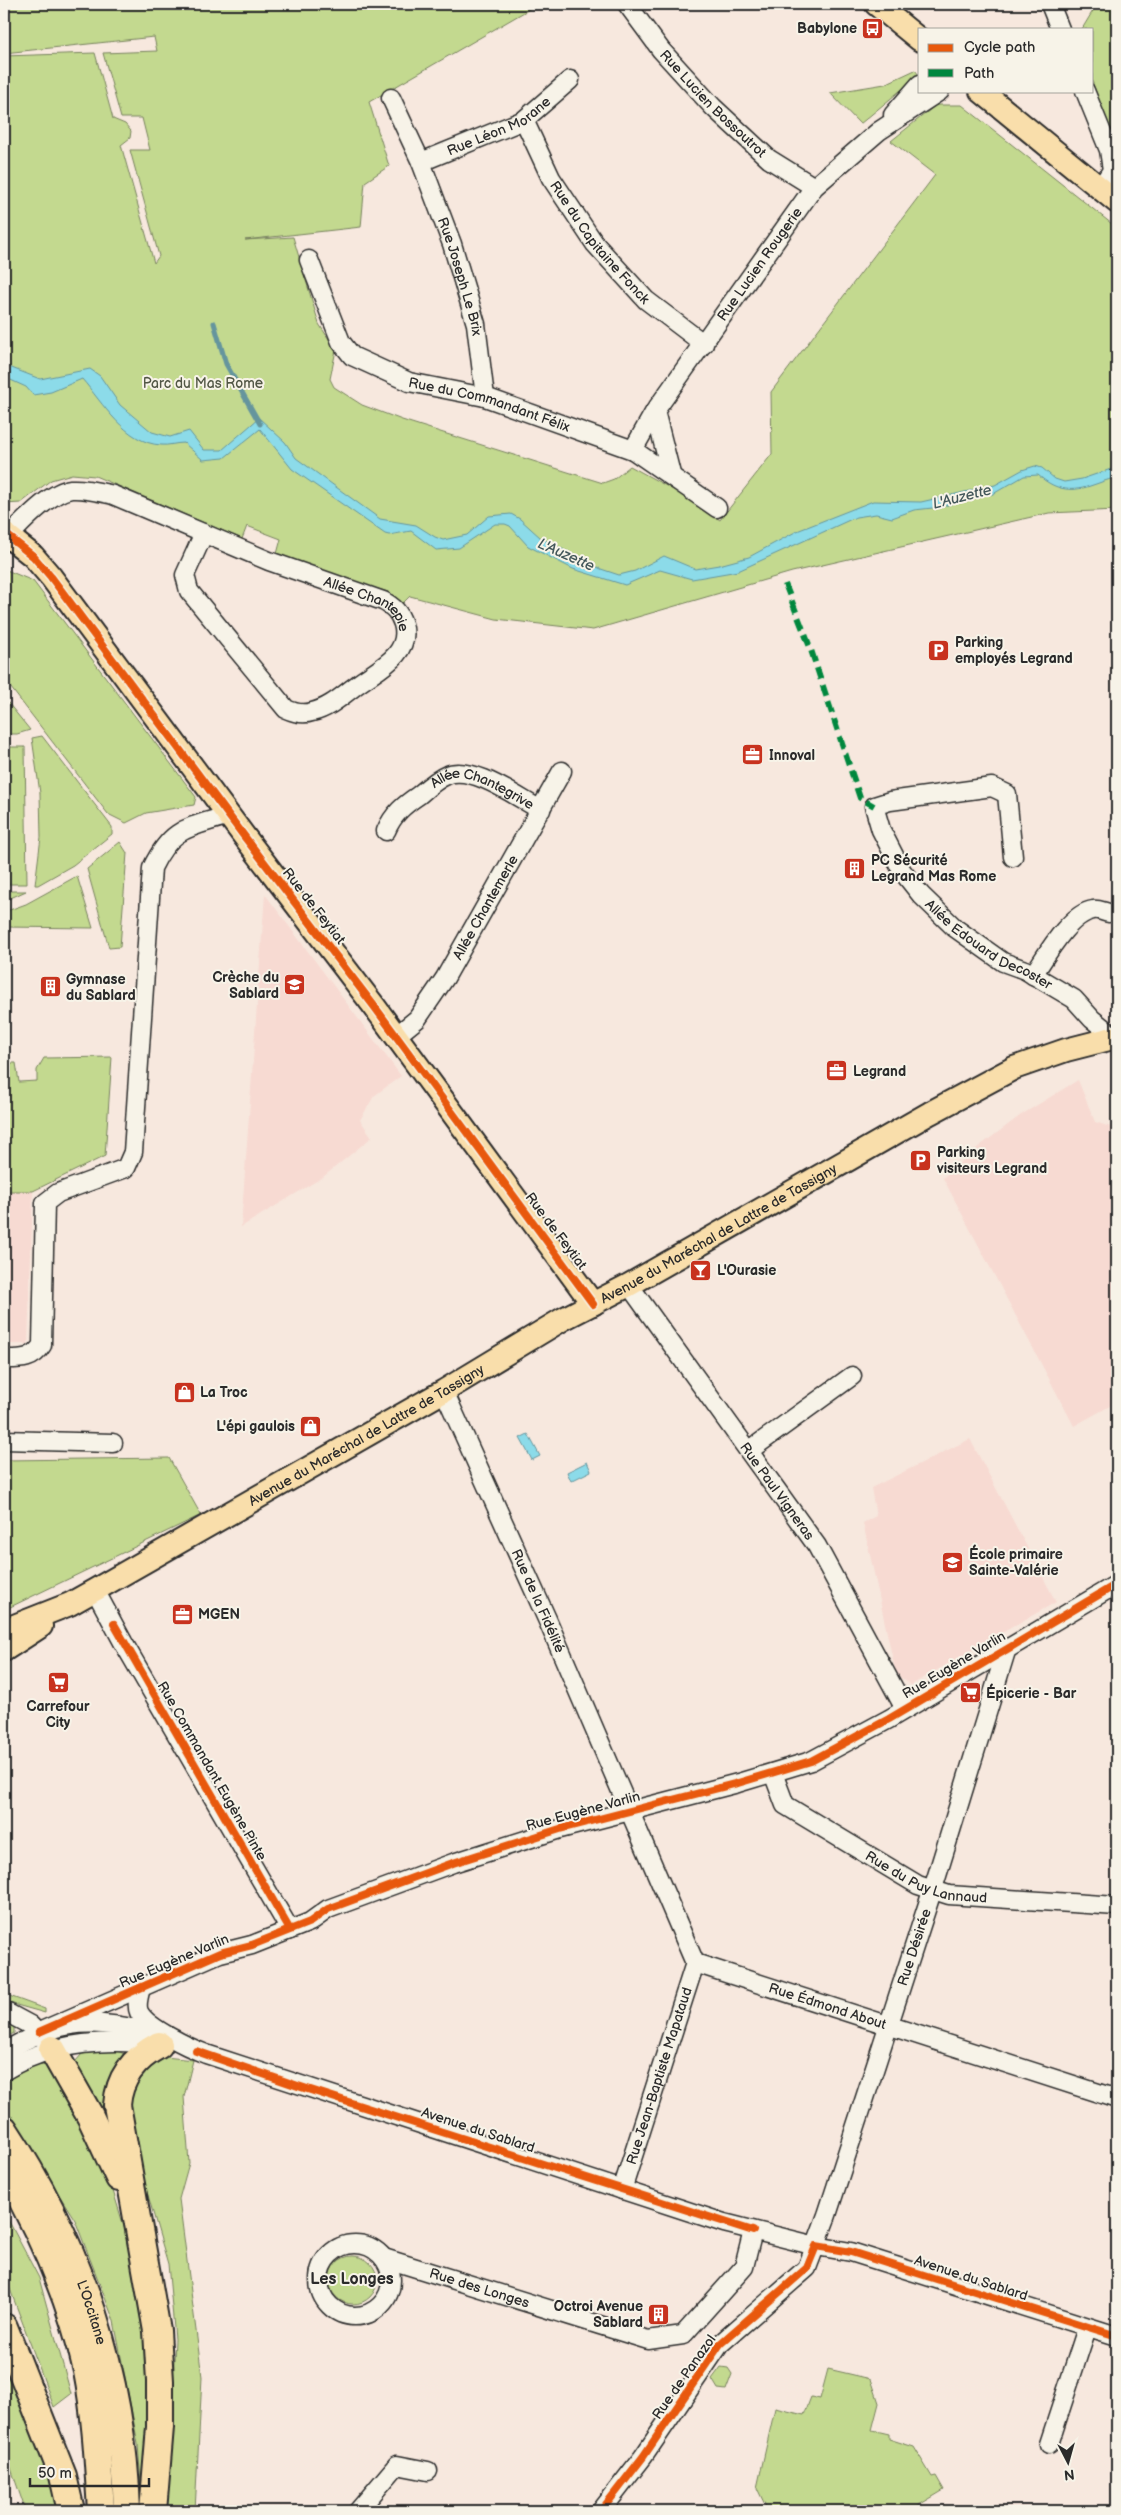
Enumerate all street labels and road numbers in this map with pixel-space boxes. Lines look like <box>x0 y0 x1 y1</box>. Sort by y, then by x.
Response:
street label: Rue Lucien Bossoutrot <box>656 46 771 161</box>
street label: Rue Léon Morane <box>444 93 554 159</box>
street label: Rue du Capitaine Fonck <box>547 177 654 307</box>
street label: Rue Lucien Rougerie <box>713 204 805 324</box>
street label: Rue Joseph Le Brix <box>434 215 486 337</box>
street label: Rue du Commandant Félix <box>407 374 573 435</box>
street label: Allée Chantepie <box>322 572 413 633</box>
street label: Allée Chantegrive <box>427 764 537 813</box>
street label: Allée Chantemerle <box>449 852 521 962</box>
street label: Rue de Feytiat <box>279 864 349 948</box>
street label: Allée Edouard Decoster <box>922 895 1056 993</box>
street label: Avenue du Maréchal de Lattre de Tassigny <box>597 1159 840 1307</box>
street label: Rue de Feytiat <box>521 1189 591 1273</box>
street label: Avenue du Maréchal de Lattre de Tassigny <box>245 1360 488 1509</box>
street label: Rue Paul Vigneras <box>737 1439 818 1543</box>
street label: Rue de la Fidélité <box>508 1546 569 1656</box>
street label: Rue Eugène Varlin <box>899 1627 1009 1703</box>
street label: Rue Commandant Eugène Pinte <box>154 1678 270 1864</box>
street label: Rue Eugène Varlin <box>524 1788 642 1834</box>
street label: Rue du Puy Lannaud <box>863 1847 988 1906</box>
street label: Rue Désirée <box>893 1906 934 1988</box>
street label: Rue Eugène Varlin <box>117 1930 231 1992</box>
street label: Rue Édmond About <box>767 1979 889 2033</box>
street label: Rue Jean-Baptiste Mapataud <box>622 1985 695 2167</box>
street label: Avenue du Sablard <box>419 2104 537 2156</box>
street label: Avenue du Sablard <box>912 2252 1030 2304</box>
street label: Rue des Longes <box>427 2264 532 2311</box>
street label: L'Occitane <box>73 2278 110 2346</box>
street label: Rue de Panazol <box>648 2331 720 2423</box>

